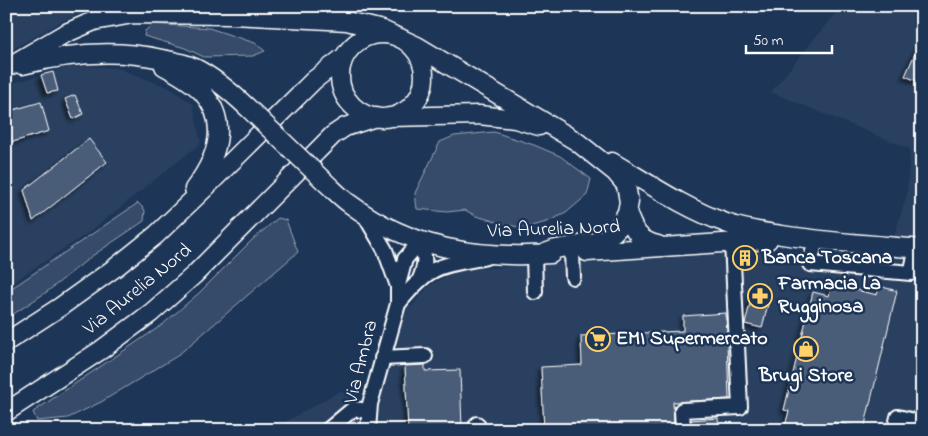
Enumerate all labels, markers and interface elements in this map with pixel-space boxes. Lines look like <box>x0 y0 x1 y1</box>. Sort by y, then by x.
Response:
scale bar <box>746 22 832 54</box>
text: 50 m <box>753 30 784 52</box>
street label: Via Aurelia Nord <box>486 213 621 247</box>
street label: Via Aurelia Nord <box>77 237 199 344</box>
place label: Banca Toscana <box>761 244 893 273</box>
building icon: Banca Toscana <box>732 245 758 271</box>
place label: Farmacia La Rugginosa <box>777 270 881 323</box>
pharmacy icon: Farmacia La Rugginosa <box>747 283 773 309</box>
street label: Via Ambra <box>337 317 386 408</box>
place label: EMI Supermercato <box>616 325 768 354</box>
supermarket icon: EMI Supermercato <box>585 326 611 352</box>
shop icon: Brugi Store <box>793 336 819 362</box>
place label: Brugi Store <box>758 362 854 392</box>

